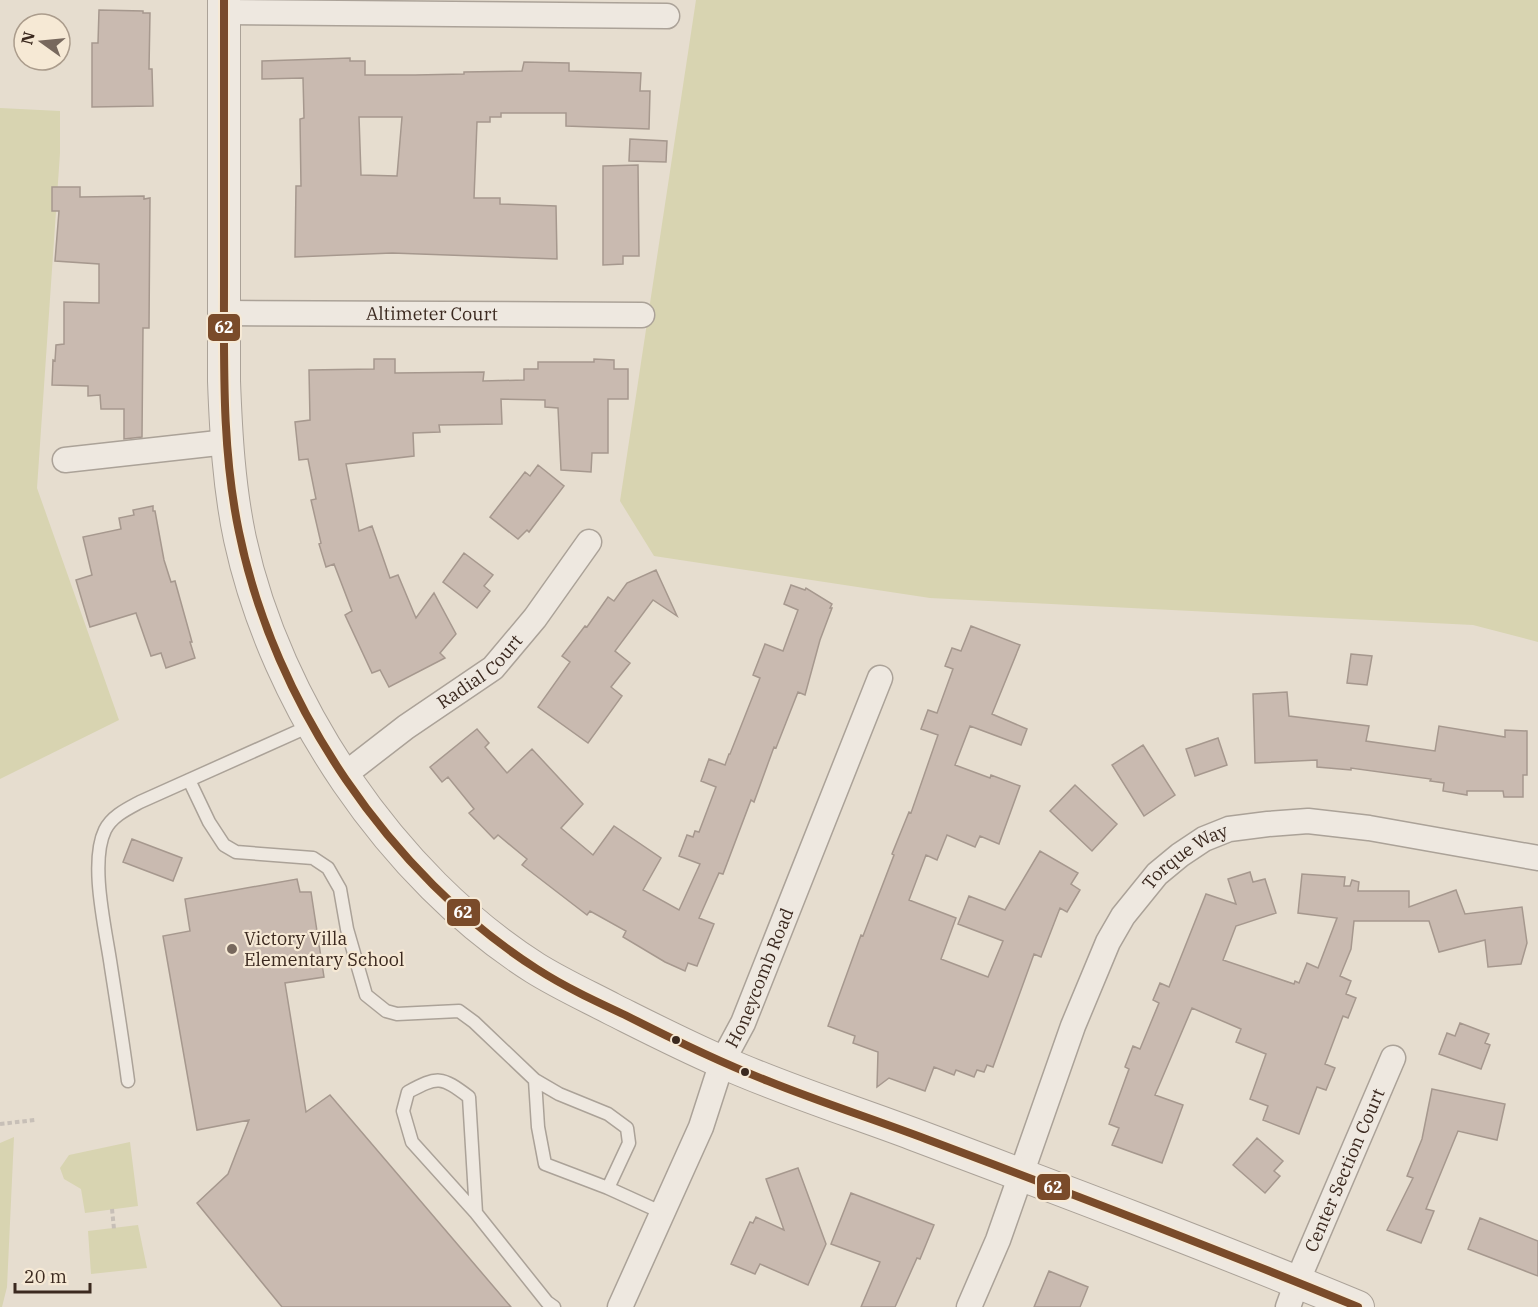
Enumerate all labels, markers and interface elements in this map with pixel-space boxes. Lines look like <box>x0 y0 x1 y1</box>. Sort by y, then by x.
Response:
north arrow <box>12 12 72 72</box>
text: N <box>16 29 39 47</box>
street label: Altimeter Court <box>366 302 498 325</box>
line badge: 62 <box>207 313 241 342</box>
text: 62 <box>214 317 234 337</box>
street label: Radial Court <box>432 630 527 714</box>
street label: Torque Way <box>1137 819 1231 894</box>
line badge: 62 <box>446 898 481 927</box>
text: 62 <box>453 902 473 922</box>
street label: Honeycomb Road <box>720 905 798 1052</box>
place label: Victory Villa Elementary School <box>244 927 404 971</box>
marker: Victory Villa Elementary School <box>225 942 239 956</box>
unlabelled marker <box>670 1034 682 1046</box>
unlabelled marker <box>739 1066 751 1078</box>
street label: Center Section Court <box>1299 1085 1390 1255</box>
line badge: 62 <box>1036 1173 1071 1201</box>
text: 62 <box>1043 1177 1063 1197</box>
scale bar <box>15 1256 90 1294</box>
text: 20 m <box>24 1265 67 1288</box>

